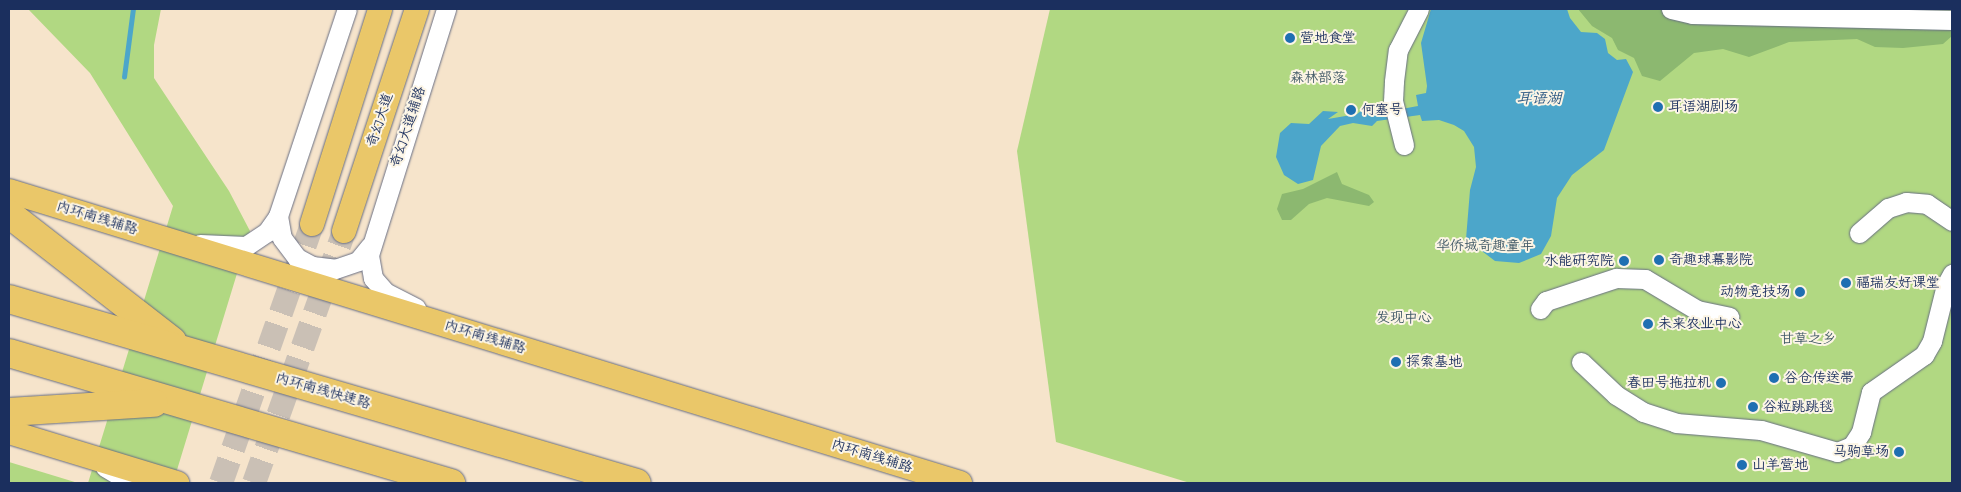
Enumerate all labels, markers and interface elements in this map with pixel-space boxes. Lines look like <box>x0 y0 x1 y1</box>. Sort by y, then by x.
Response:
place label: 营地食堂 <box>1300 30 1356 46</box>
marker: 营地食堂 <box>1284 32 1296 44</box>
park label: 森林部落 <box>1290 70 1346 86</box>
street label: 奇幻大道辅路 <box>387 84 429 170</box>
water label: 耳语湖 <box>1517 90 1561 108</box>
street label: 奇幻大道 <box>363 91 397 149</box>
place label: 耳语湖剧场 <box>1668 99 1738 115</box>
marker: 耳语湖剧场 <box>1652 101 1664 113</box>
place label: 何塞号 <box>1361 102 1403 118</box>
marker: 何塞号 <box>1345 104 1357 116</box>
street label: 内环南线辅路 <box>54 198 140 238</box>
park label: 华侨城奇趣童年 <box>1436 238 1534 254</box>
place label: 奇趣球幕影院 <box>1669 252 1753 268</box>
place label: 水能研究院 <box>1544 253 1614 269</box>
marker: 奇趣球幕影院 <box>1653 254 1665 266</box>
marker: 水能研究院 <box>1618 255 1630 267</box>
place label: 福瑞友好课堂 <box>1856 275 1940 291</box>
marker: 福瑞友好课堂 <box>1840 277 1852 289</box>
place label: 动物竞技场 <box>1720 284 1790 300</box>
marker: 动物竞技场 <box>1794 286 1806 298</box>
park label: 发现中心 <box>1376 310 1432 326</box>
place label: 未来农业中心 <box>1658 316 1742 332</box>
street label: 内环南线辅路 <box>442 317 528 357</box>
marker: 未来农业中心 <box>1642 318 1654 330</box>
park label: 甘草之乡 <box>1780 331 1836 347</box>
place label: 探索基地 <box>1406 354 1462 370</box>
marker: 探索基地 <box>1390 356 1402 368</box>
street label: 内环南线快速路 <box>274 369 372 413</box>
place label: 谷仓传送带 <box>1784 370 1854 386</box>
marker: 谷仓传送带 <box>1768 372 1780 384</box>
place label: 春田号拖拉机 <box>1627 375 1711 391</box>
marker: 春田号拖拉机 <box>1715 377 1727 389</box>
place label: 谷粒跳跳毯 <box>1763 399 1833 415</box>
marker: 谷粒跳跳毯 <box>1747 401 1759 413</box>
street label: 内环南线辅路 <box>829 436 915 476</box>
place label: 马驹草场 <box>1833 444 1889 460</box>
marker: 马驹草场 <box>1893 446 1905 458</box>
place label: 山羊营地 <box>1752 457 1808 473</box>
marker: 山羊营地 <box>1736 459 1748 471</box>

